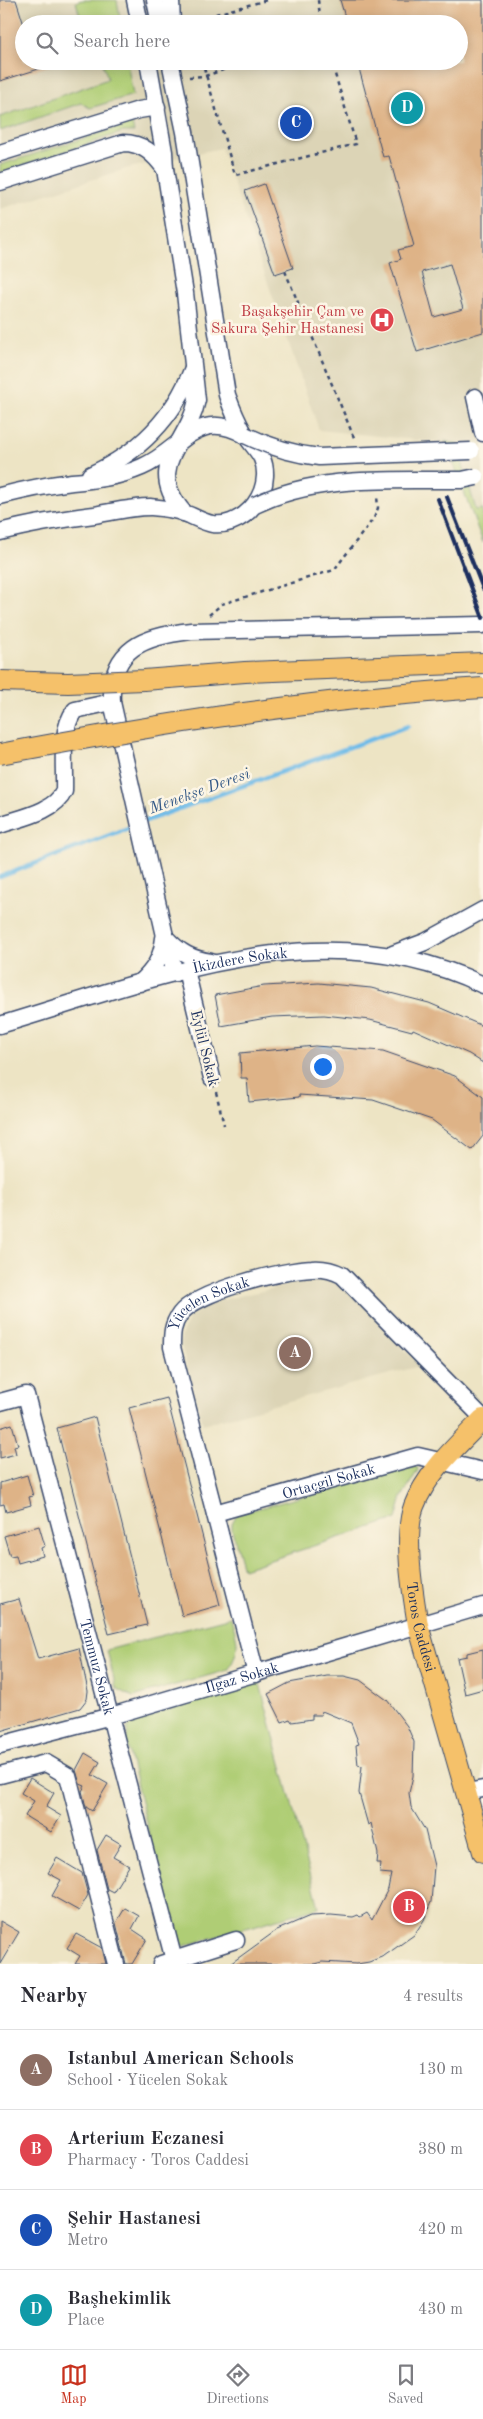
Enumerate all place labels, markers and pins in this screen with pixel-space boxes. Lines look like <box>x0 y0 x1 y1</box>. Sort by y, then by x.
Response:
pin: D <box>391 89 423 127</box>
pin: C <box>280 104 312 142</box>
place label: Başakşehir Çam ve Sakura Şehir Hastanesi <box>211 305 364 337</box>
hospital icon: Başakşehir Çam ve Sakura Şehir Hastanesi <box>369 307 395 333</box>
pin: A <box>279 1334 311 1372</box>
pin: B <box>393 1888 425 1926</box>

